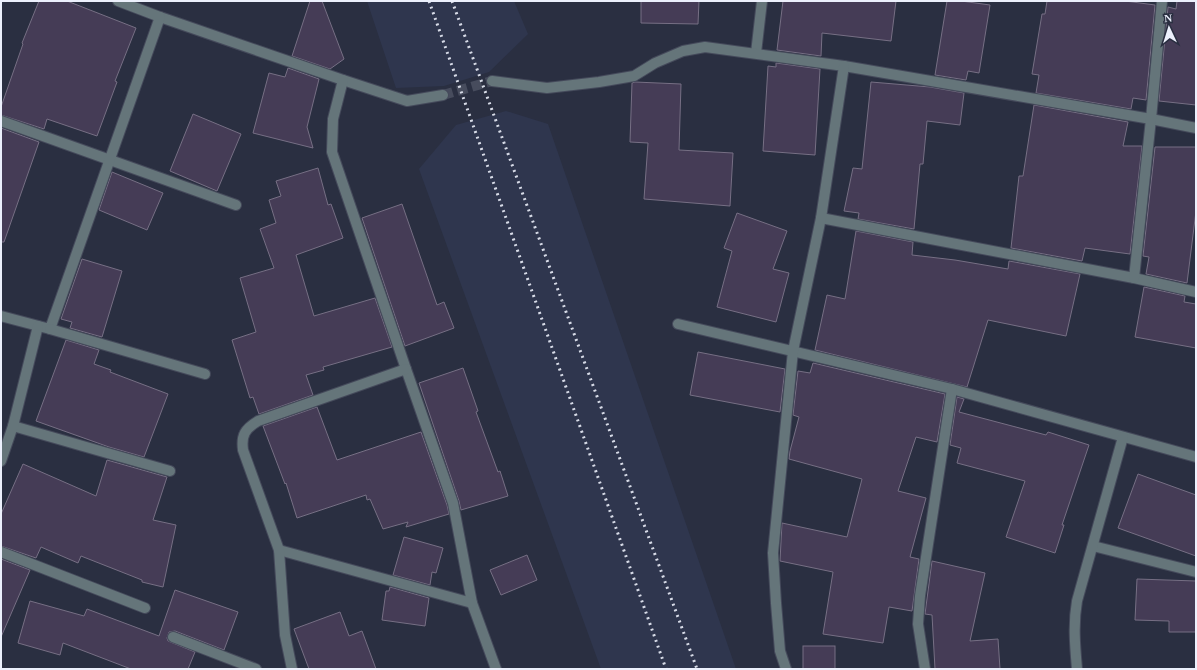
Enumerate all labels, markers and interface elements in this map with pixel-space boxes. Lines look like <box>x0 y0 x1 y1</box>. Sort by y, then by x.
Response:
north arrow <box>1149 8 1189 48</box>
text: N <box>1164 12 1173 24</box>

